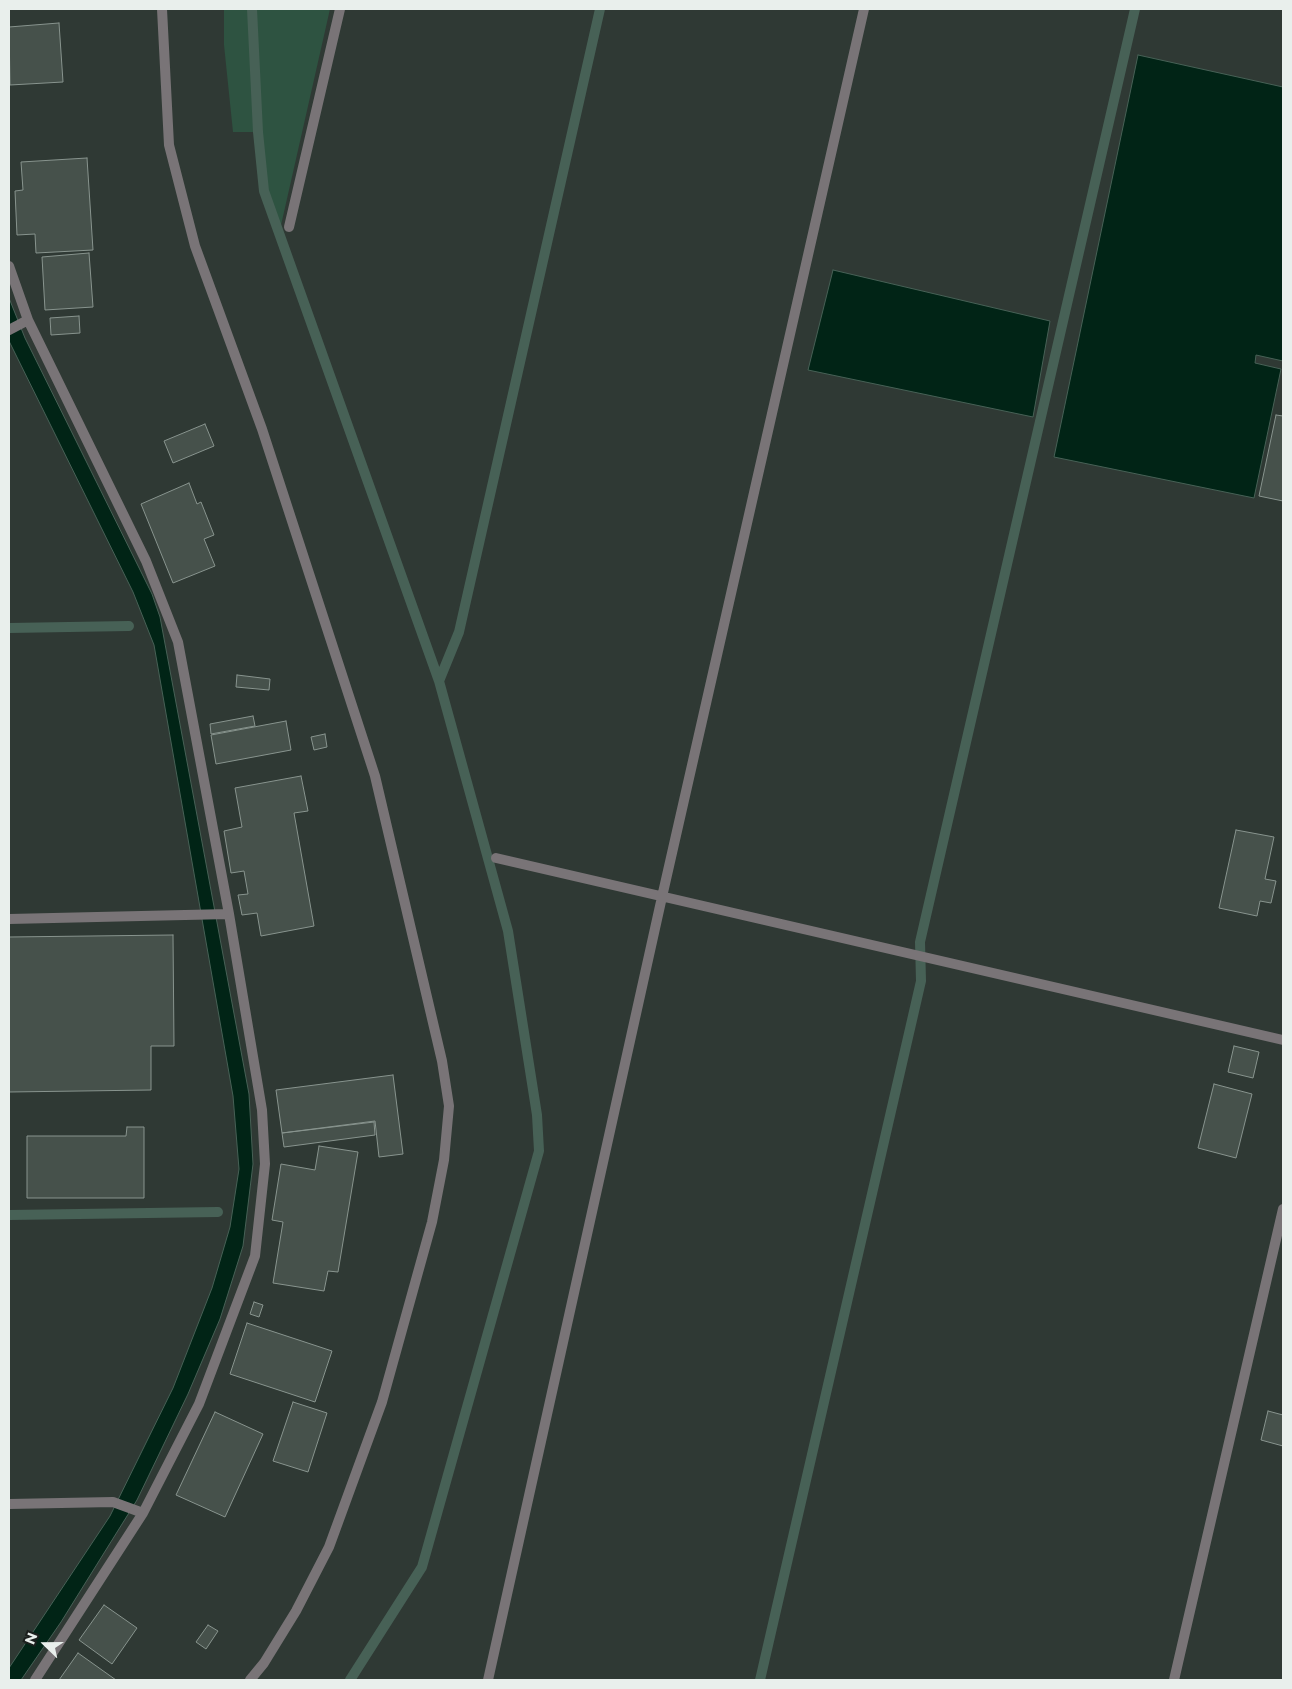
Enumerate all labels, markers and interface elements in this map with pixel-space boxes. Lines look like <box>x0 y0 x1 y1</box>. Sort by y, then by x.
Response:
north arrow <box>20 1619 70 1669</box>
text: N <box>21 1630 42 1647</box>

